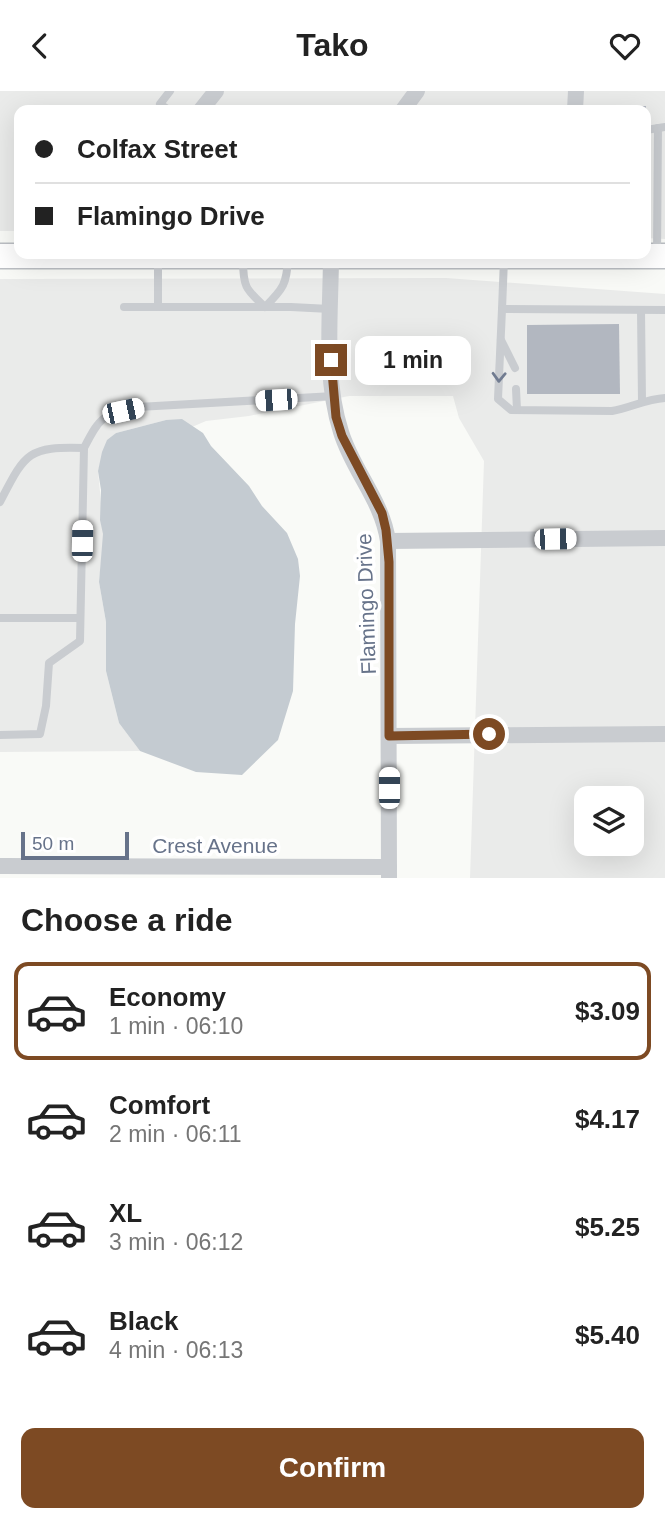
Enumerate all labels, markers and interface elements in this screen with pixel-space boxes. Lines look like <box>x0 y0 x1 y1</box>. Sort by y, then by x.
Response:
icon: back <box>21 27 59 65</box>
text: Tako <box>296 27 369 63</box>
icon: heart <box>606 27 644 65</box>
text: Colfax Street <box>77 134 237 164</box>
text: Flamingo Drive <box>77 201 265 231</box>
callout: 1 min <box>356 335 471 385</box>
route end <box>315 344 347 376</box>
text: 1 min <box>383 347 443 373</box>
one-way arrow <box>491 372 507 383</box>
car <box>255 388 298 412</box>
car <box>101 396 146 426</box>
car <box>72 520 93 562</box>
car <box>534 528 577 550</box>
street label: Flamingo Drive <box>352 533 380 675</box>
route start <box>473 718 505 750</box>
car <box>379 767 400 809</box>
map controls <box>574 786 644 856</box>
button: layers <box>574 786 644 856</box>
scale bar <box>21 829 130 861</box>
text: 50 m <box>32 833 74 854</box>
street label: Crest Avenue <box>152 834 278 857</box>
text: Choose a ride <box>21 902 233 938</box>
icon: car <box>25 980 88 1043</box>
text: Economy <box>109 982 226 1012</box>
text: $3.09 <box>575 996 640 1026</box>
text: 1 min · 06:10 <box>109 1013 243 1039</box>
icon: car <box>25 1088 88 1151</box>
text: Comfort <box>109 1090 210 1120</box>
text: $4.17 <box>575 1104 640 1134</box>
text: 2 min · 06:11 <box>109 1121 242 1147</box>
icon: car <box>25 1196 88 1259</box>
text: XL <box>109 1198 142 1228</box>
text: $5.25 <box>575 1212 640 1242</box>
text: 3 min · 06:12 <box>109 1229 243 1255</box>
icon: car <box>25 1304 88 1367</box>
text: Black <box>109 1306 178 1336</box>
text: $5.40 <box>575 1320 640 1350</box>
text: 4 min · 06:13 <box>109 1337 243 1363</box>
button: Confirm <box>21 1428 644 1508</box>

